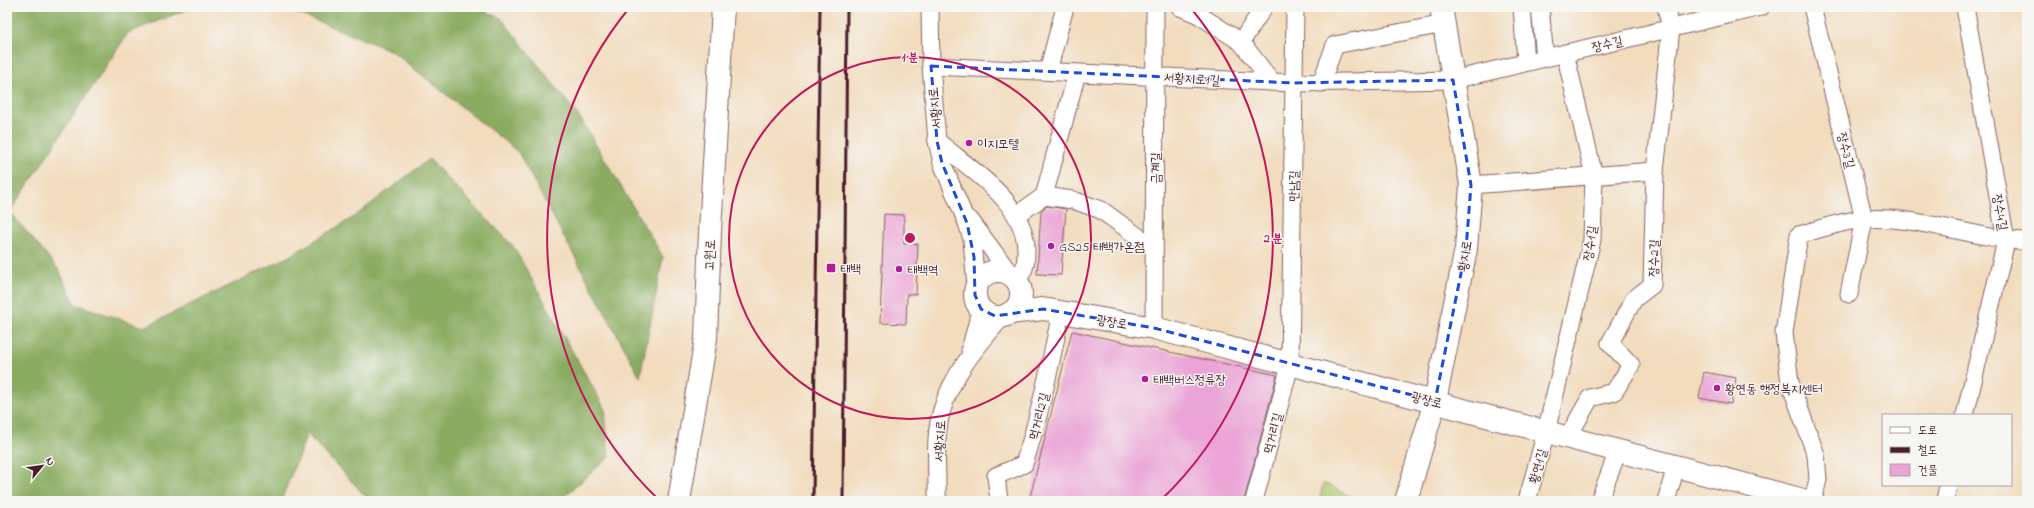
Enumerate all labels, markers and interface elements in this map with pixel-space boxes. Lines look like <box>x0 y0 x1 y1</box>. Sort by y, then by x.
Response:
street label: 장수길 <box>1590 32 1625 57</box>
text: 1 분 <box>902 49 919 67</box>
street label: 서황지로1길 <box>1163 69 1221 90</box>
street label: 서황지로 <box>924 86 947 130</box>
street label: 장수3길 <box>1832 130 1859 170</box>
place label: 이지모텔 <box>977 135 1019 154</box>
marker: 이지모텔 <box>964 138 974 148</box>
street label: 금계길 <box>1147 152 1166 184</box>
street label: 만남길 <box>1285 170 1304 202</box>
street label: 장수4길 <box>1987 193 2012 232</box>
street label: 장수1길 <box>1579 224 1602 262</box>
text: 2 분 <box>1263 230 1283 248</box>
centre of rings <box>903 231 917 245</box>
place label: GS25 태백가온점 <box>1059 238 1145 257</box>
street label: 고원로 <box>700 239 721 271</box>
street label: 황지로 <box>1454 239 1477 273</box>
street label: 장수2길 <box>1644 239 1665 277</box>
marker: GS25 태백가온점 <box>1046 241 1056 251</box>
place label: 태백 <box>840 260 861 279</box>
place label: 태백역 <box>907 261 938 280</box>
marker: 태백 <box>825 262 837 274</box>
marker: 태백역 <box>894 264 904 274</box>
street label: 광장로 <box>1095 310 1129 335</box>
place label: 태백버스정류장 <box>1153 371 1226 390</box>
marker: 태백버스정류장 <box>1140 374 1150 384</box>
place label: 황연동 행정복지센터 <box>1725 380 1822 399</box>
marker: 황연동 행정복지센터 <box>1712 383 1722 393</box>
street label: 광장로 <box>1409 387 1444 414</box>
street label: 먹거리2길 <box>1024 391 1055 442</box>
street label: 먹거리길 <box>1259 411 1288 456</box>
legend <box>1882 414 2012 486</box>
street label: 서황지로 <box>930 420 951 462</box>
text: 도로 <box>1918 422 1937 440</box>
text: 철도 <box>1918 442 1937 460</box>
north arrow <box>22 446 62 486</box>
street label: 황연1길 <box>1525 447 1552 486</box>
text: N <box>41 455 59 469</box>
text: 건물 <box>1918 462 1938 480</box>

